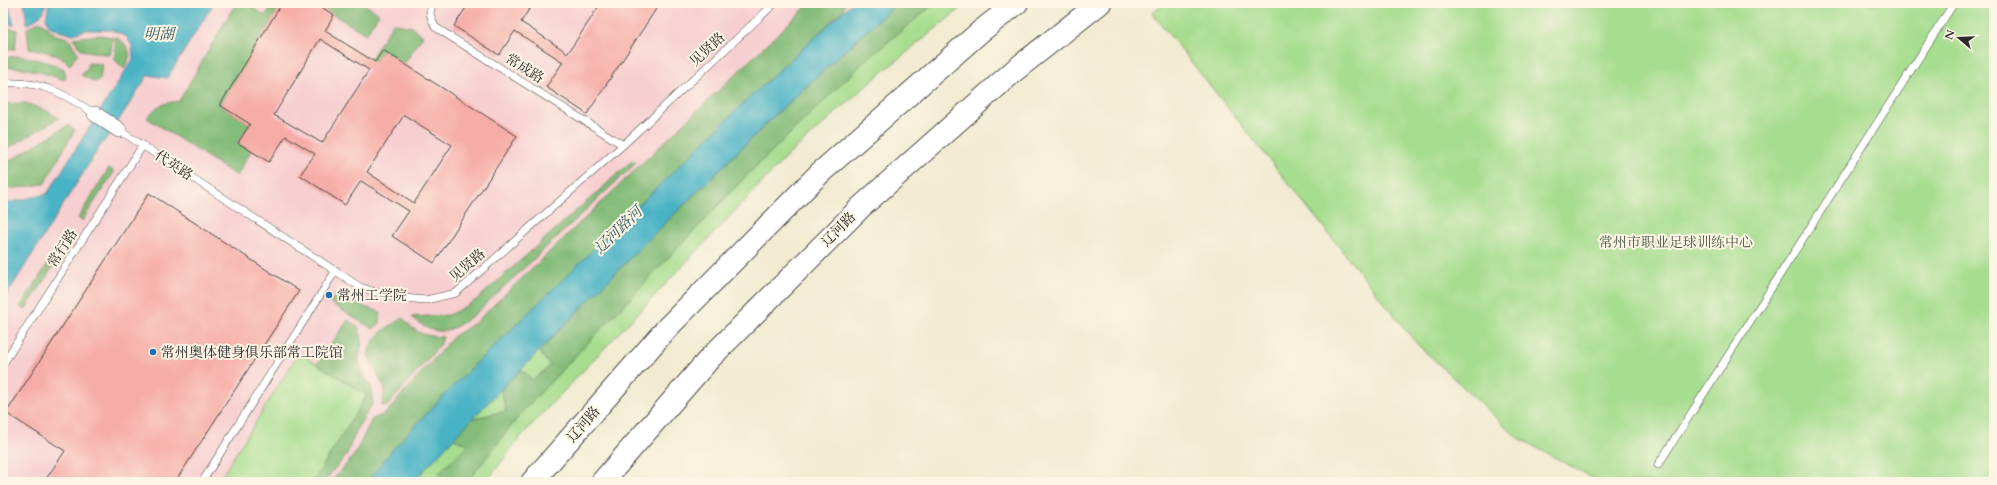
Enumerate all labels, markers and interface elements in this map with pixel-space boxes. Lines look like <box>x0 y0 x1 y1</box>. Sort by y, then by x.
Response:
north arrow <box>1939 18 1979 58</box>
water label: 明湖 <box>144 24 177 44</box>
street label: 见贤路 <box>686 28 729 71</box>
text: N <box>1941 28 1959 42</box>
street label: 常成路 <box>502 49 548 88</box>
street label: 代英路 <box>151 146 197 185</box>
water label: 辽河路河 <box>589 200 649 258</box>
street label: 辽河路 <box>817 208 860 251</box>
street label: 常行路 <box>43 225 82 271</box>
park label: 常州市职业足球训练中心 <box>1599 233 1753 252</box>
street label: 见贤路 <box>445 244 489 286</box>
place label: 常州工学院 <box>337 286 407 305</box>
marker: 常州工学院 <box>324 290 334 300</box>
place label: 常州奥体健身俱乐部常工院馆 <box>161 343 343 362</box>
marker: 常州奥体健身俱乐部常工院馆 <box>148 347 158 357</box>
street label: 辽河路 <box>562 402 604 446</box>

